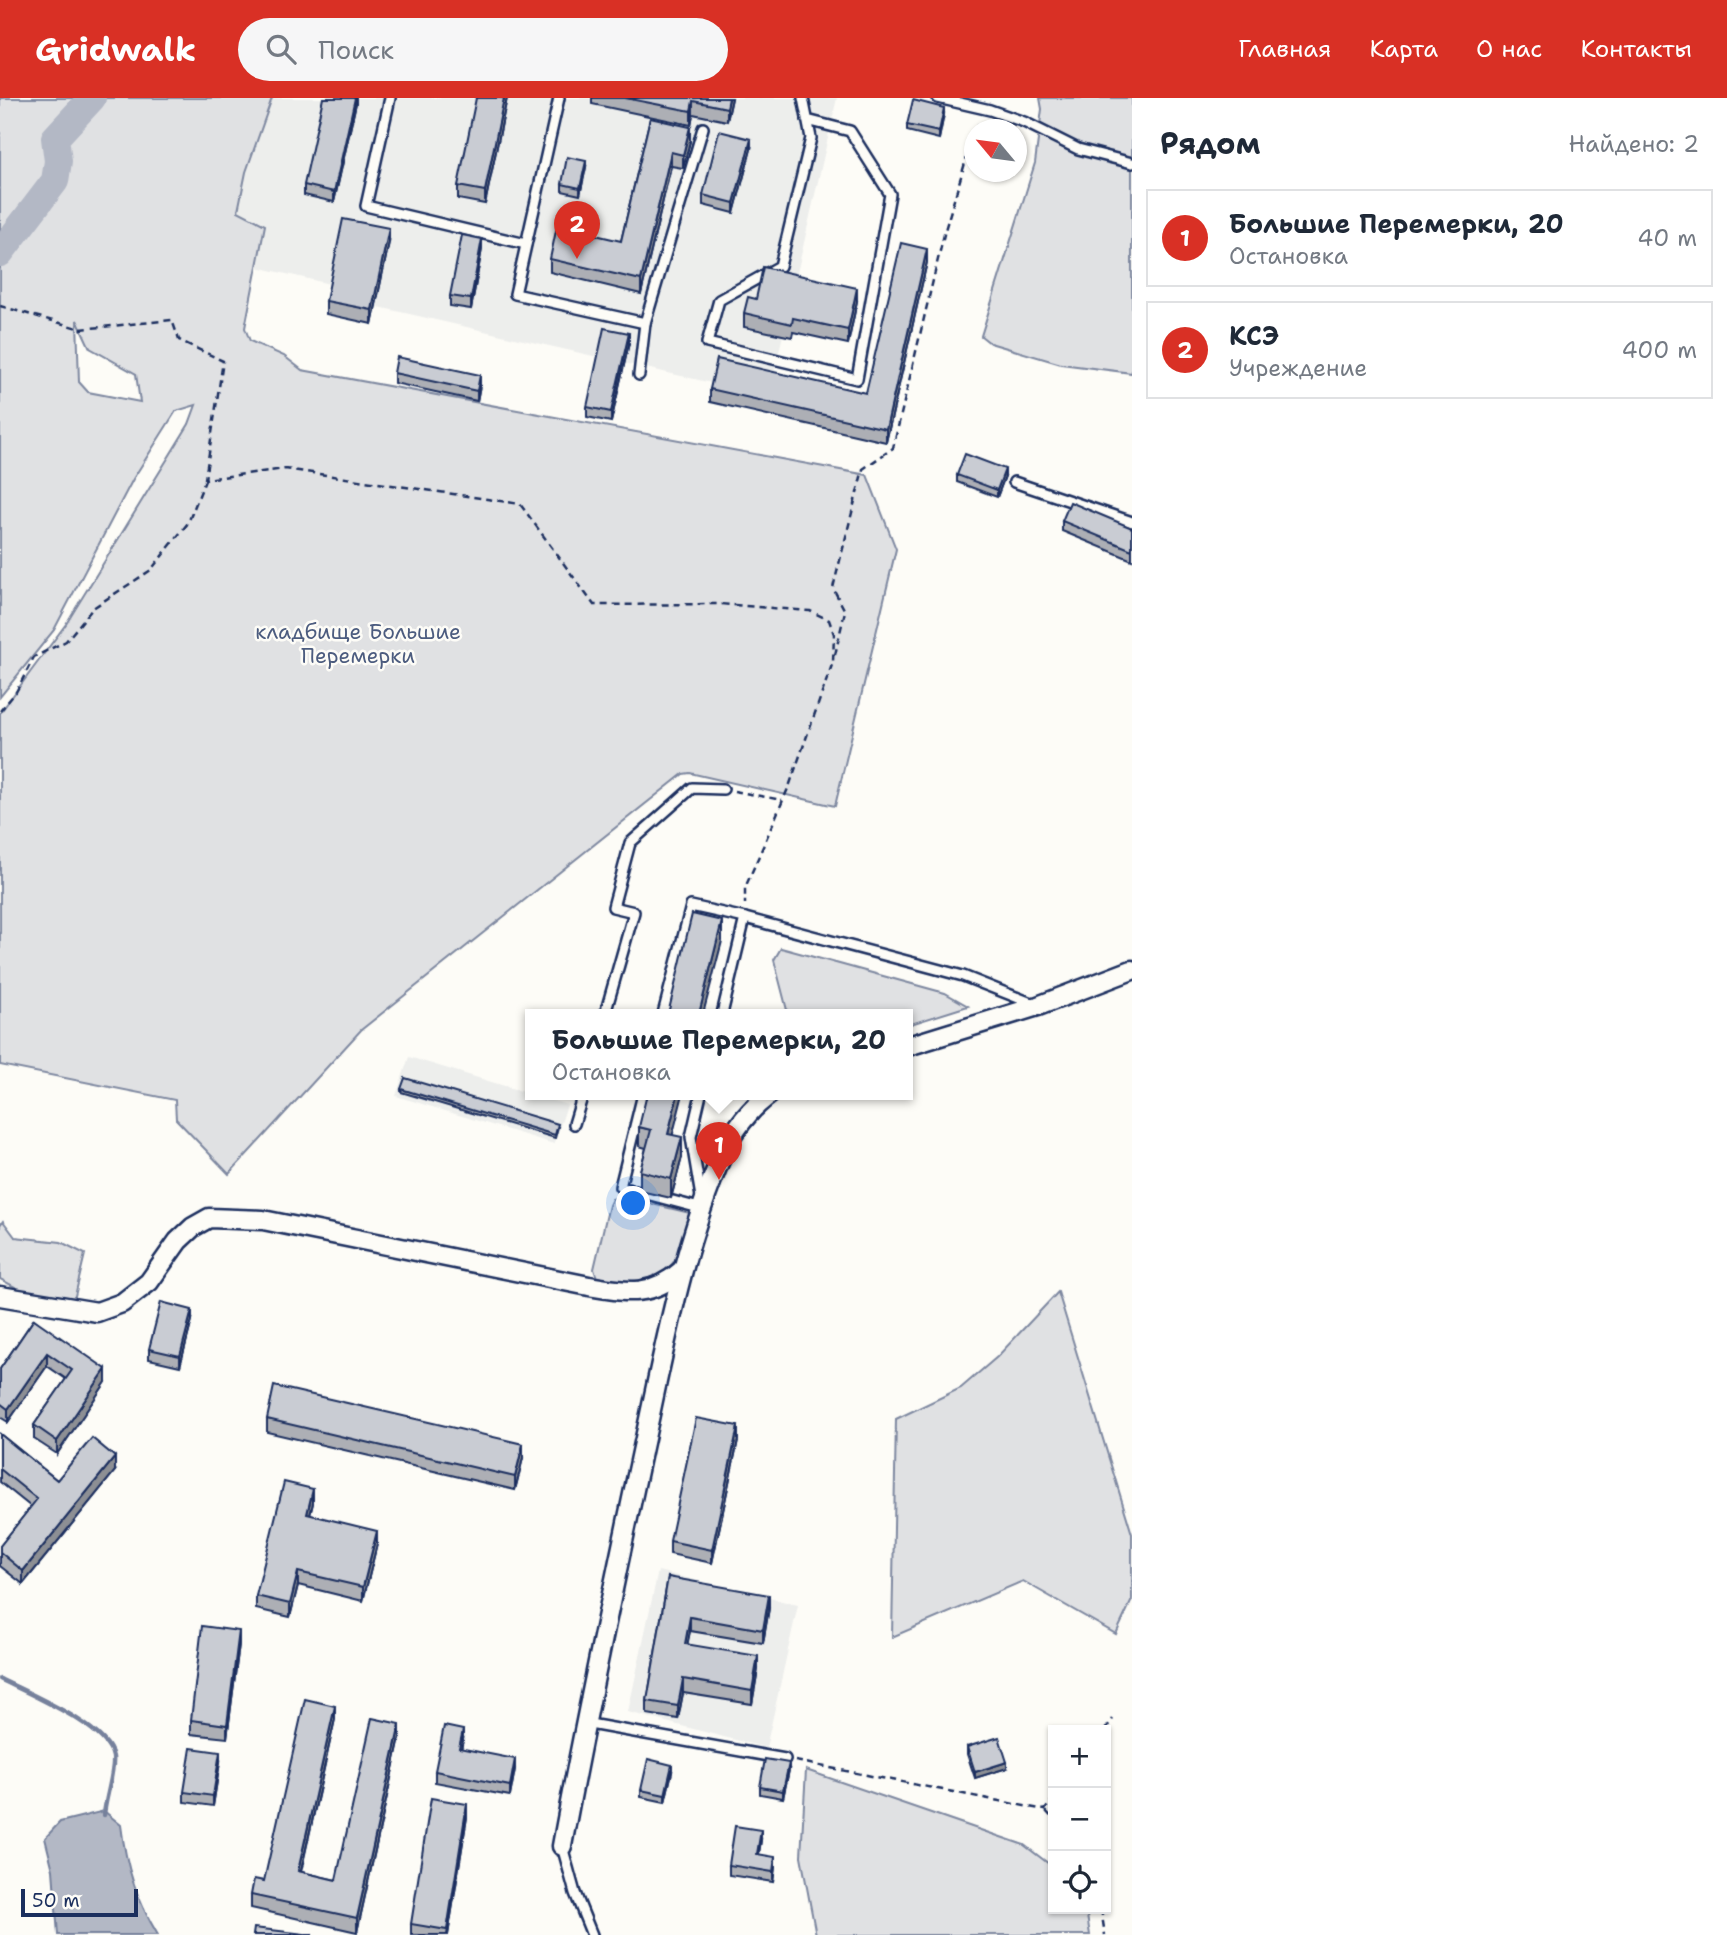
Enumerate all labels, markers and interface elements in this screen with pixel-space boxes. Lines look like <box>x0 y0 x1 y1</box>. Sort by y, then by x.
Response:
search box <box>238 18 728 81</box>
text: Gridwalk <box>35 27 196 72</box>
icon: search <box>262 30 300 68</box>
text: Поиск <box>318 32 394 67</box>
text: Главная <box>1238 33 1331 65</box>
text: Карта <box>1369 33 1438 65</box>
text: О нас <box>1476 33 1542 65</box>
text: Контакты <box>1580 33 1692 65</box>
north arrow <box>964 119 1027 182</box>
text: Рядом <box>1160 123 1260 164</box>
text: Найдено: 2 <box>1569 129 1699 159</box>
pin: 2 <box>554 201 600 259</box>
text: Большие Перемерки, 20 <box>1229 206 1564 241</box>
text: 1 <box>1180 223 1190 253</box>
text: 40 m <box>1637 223 1697 253</box>
text: Остановка <box>1229 241 1348 271</box>
text: КСЭ <box>1229 318 1279 353</box>
text: 2 <box>1177 335 1193 365</box>
text: 400 m <box>1621 335 1697 365</box>
text: Учреждение <box>1229 353 1367 383</box>
park label: кладбище Большие Перемерки <box>255 618 461 670</box>
popup <box>525 1009 913 1100</box>
text: Большие Перемерки, 20 <box>552 1022 886 1057</box>
text: Остановка <box>552 1057 671 1087</box>
pin: 1 <box>696 1122 742 1180</box>
your location <box>616 1186 650 1220</box>
map controls <box>1048 1725 1111 1914</box>
button: + <box>1048 1725 1111 1788</box>
button: − <box>1048 1788 1111 1851</box>
button: locate <box>1048 1851 1111 1914</box>
scale bar <box>21 1886 138 1918</box>
text: 50 m <box>32 1888 80 1913</box>

